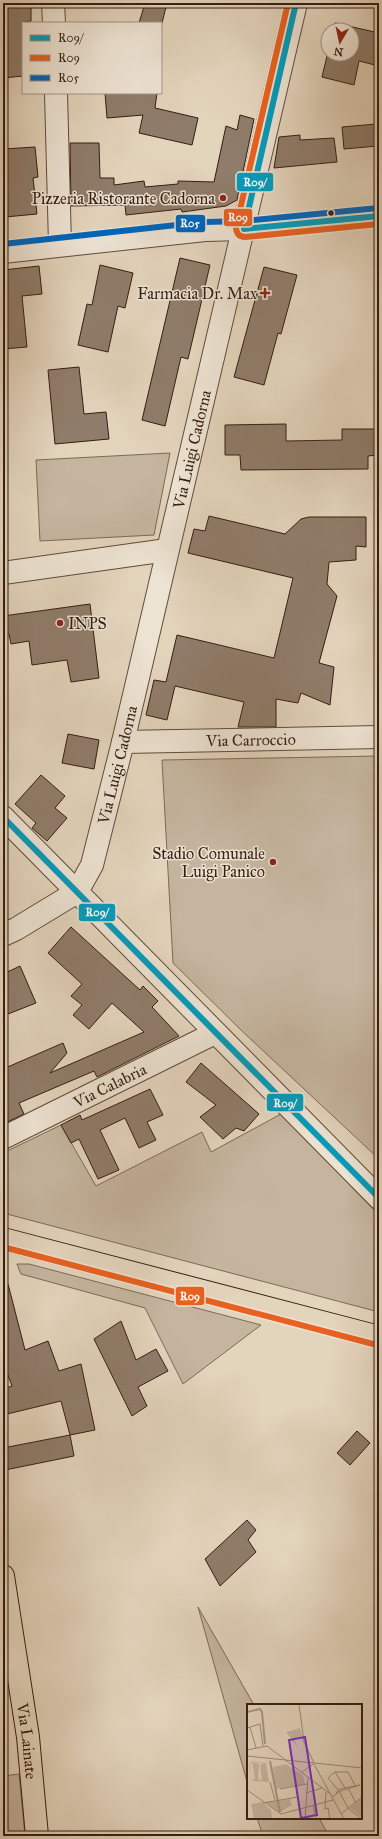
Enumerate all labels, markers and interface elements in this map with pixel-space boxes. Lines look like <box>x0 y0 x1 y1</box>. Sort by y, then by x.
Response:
legend <box>22 22 162 94</box>
north arrow <box>320 22 360 62</box>
text: R09/ <box>58 31 85 45</box>
text: N <box>332 44 344 59</box>
text: R09 <box>58 51 80 65</box>
text: R05 <box>58 71 79 85</box>
line badge: R09/ <box>236 172 274 192</box>
text: R09/ <box>243 176 269 190</box>
place label: Pizzeria Ristorante Cadorna <box>32 189 215 208</box>
marker: Pizzeria Ristorante Cadorna <box>218 193 228 203</box>
line badge: R09 <box>223 208 253 227</box>
unlabelled marker <box>326 208 336 218</box>
text: R09 <box>228 211 248 225</box>
line badge: R05 <box>175 214 206 233</box>
text: R05 <box>180 217 201 230</box>
place label: Farmacia Dr. Max <box>137 284 257 303</box>
marker: Farmacia Dr. Max <box>260 288 270 298</box>
street label: Via Luigi Cadorna <box>169 388 215 512</box>
place label: INPS <box>68 614 107 633</box>
marker: INPS <box>55 618 65 628</box>
street label: Via Luigi Cadorna <box>94 704 141 827</box>
street label: Via Carroccio <box>205 730 296 750</box>
place label: Stadio Comunale Luigi Panico <box>152 844 265 882</box>
marker: Stadio Comunale Luigi Panico <box>268 857 278 867</box>
line badge: R09/ <box>78 903 116 922</box>
text: R09/ <box>85 906 111 920</box>
street label: Via Calabria <box>69 1059 150 1112</box>
line badge: R09/ <box>266 1093 304 1112</box>
text: R09/ <box>273 1097 299 1111</box>
line badge: R09 <box>175 1286 205 1306</box>
text: R09 <box>180 1290 200 1304</box>
street label: Via Lainate <box>13 1701 41 1780</box>
inset map <box>247 1704 362 1819</box>

